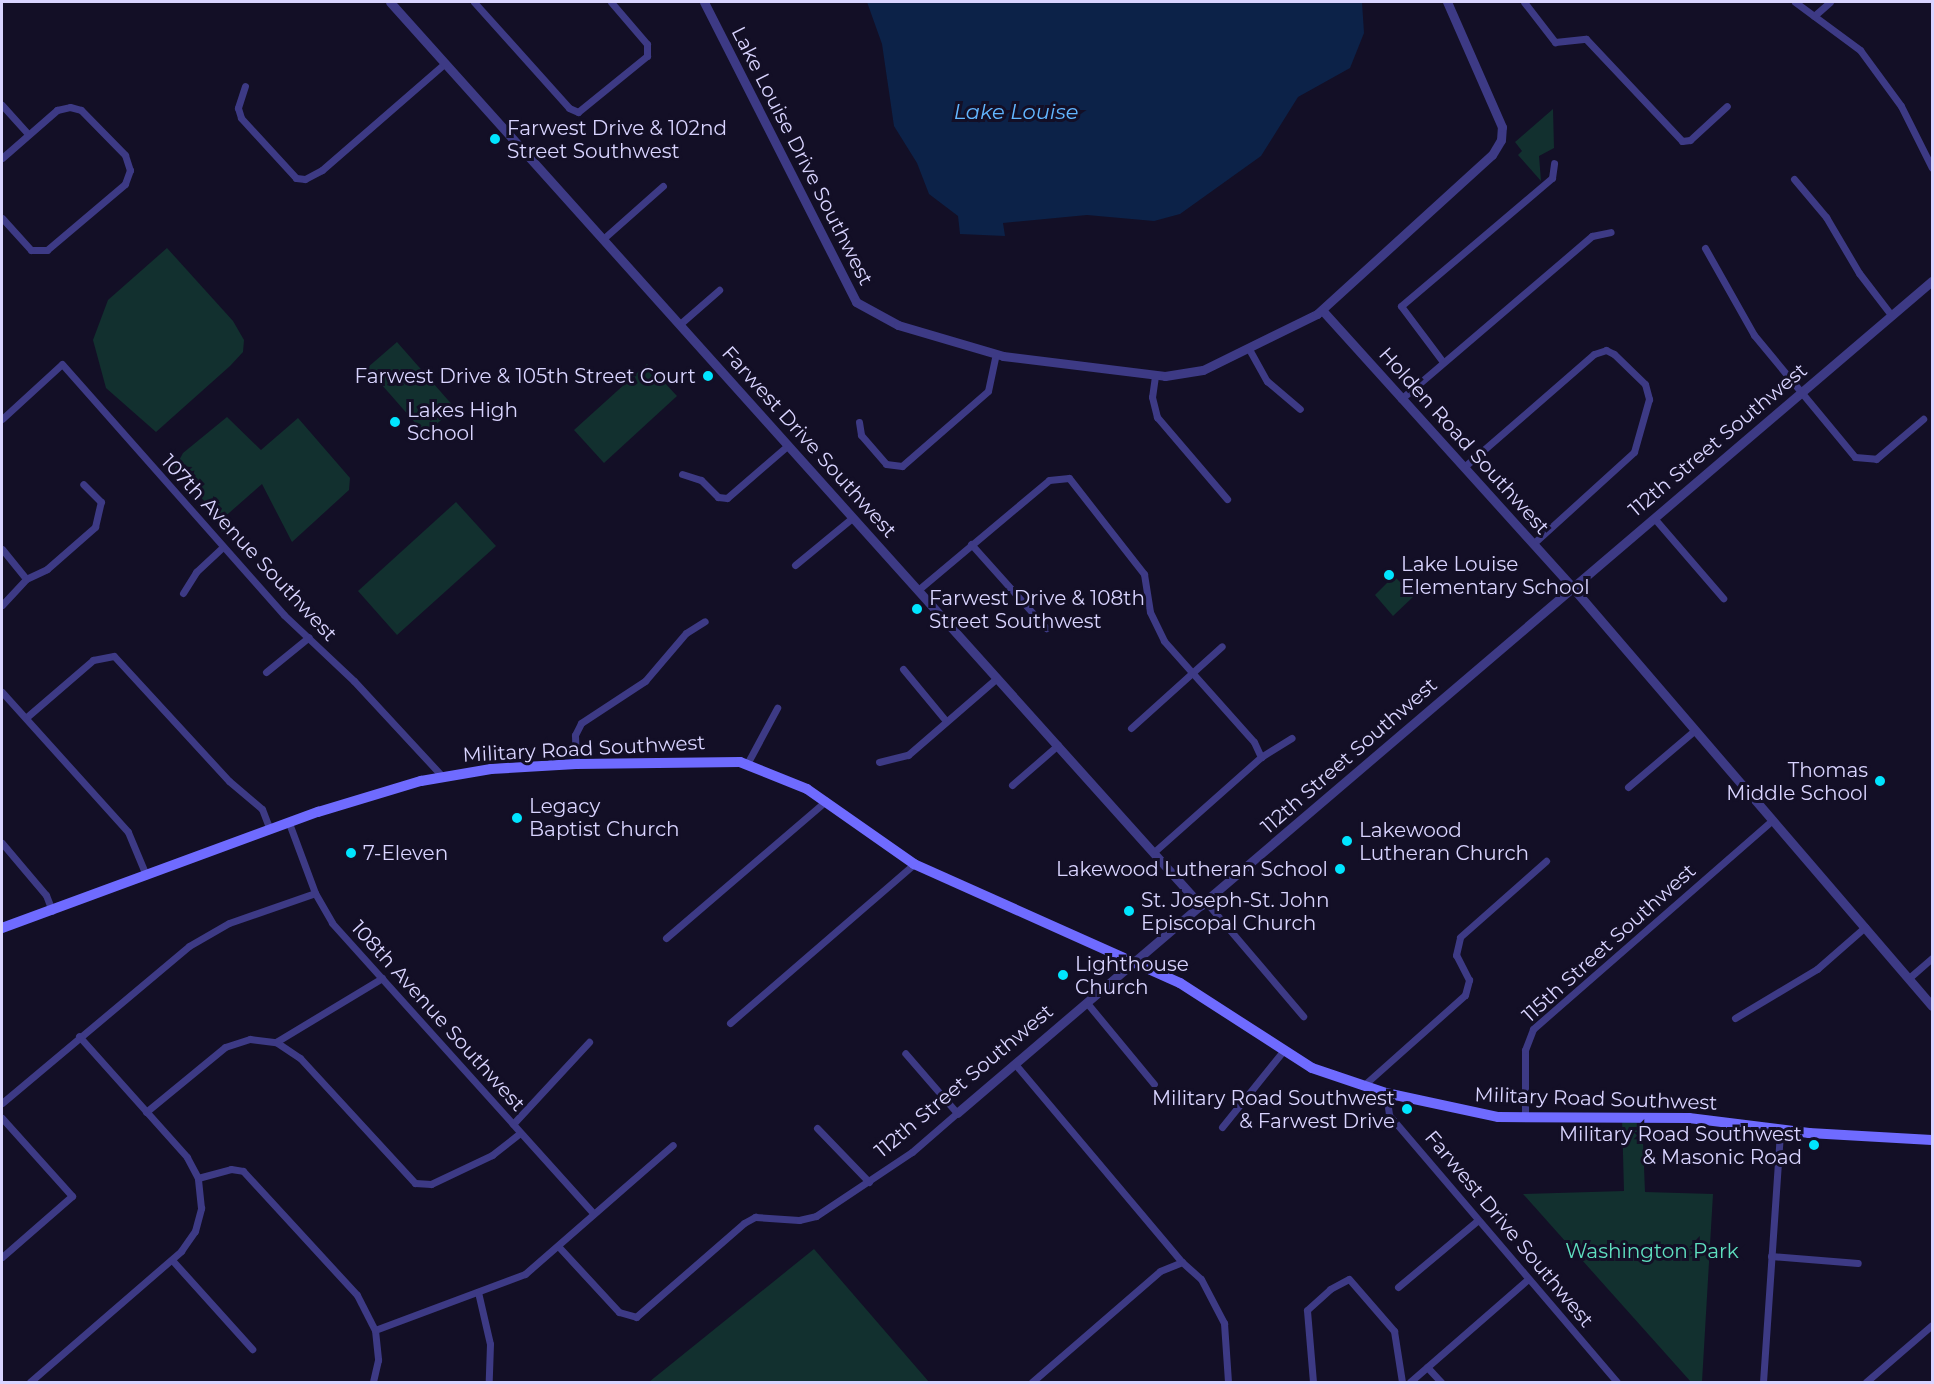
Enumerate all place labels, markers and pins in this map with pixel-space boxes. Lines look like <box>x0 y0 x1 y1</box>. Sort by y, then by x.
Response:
place label: Farwest Drive & 102nd Street Southwest <box>507 116 727 163</box>
marker: Farwest Drive & 102nd Street Southwest <box>488 132 502 146</box>
place label: Farwest Drive & 105th Street Court <box>354 364 696 388</box>
marker: Farwest Drive & 105th Street Court <box>701 369 715 383</box>
place label: Lakes High School <box>407 398 518 445</box>
marker: Lakes High School <box>388 415 402 429</box>
place label: Lake Louise Elementary School <box>1401 552 1590 599</box>
marker: Lake Louise Elementary School <box>1382 568 1396 582</box>
place label: Farwest Drive & 108th Street Southwest <box>929 586 1145 633</box>
marker: Farwest Drive & 108th Street Southwest <box>910 602 924 616</box>
place label: Thomas Middle School <box>1726 758 1868 805</box>
marker: Thomas Middle School <box>1873 774 1887 788</box>
place label: Legacy Baptist Church <box>529 795 680 842</box>
marker: Legacy Baptist Church <box>510 811 524 825</box>
place label: Lakewood Lutheran Church <box>1359 818 1529 865</box>
marker: Lakewood Lutheran Church <box>1340 834 1354 848</box>
place label: 7-Eleven <box>363 841 448 865</box>
marker: 7-Eleven <box>344 846 358 860</box>
place label: Lakewood Lutheran School <box>1056 857 1328 881</box>
marker: Lakewood Lutheran School <box>1333 862 1347 876</box>
place label: St. Joseph-St. John Episcopal Church <box>1141 888 1330 935</box>
marker: St. Joseph-St. John Episcopal Church <box>1122 904 1136 918</box>
place label: Lighthouse Church <box>1075 952 1189 999</box>
marker: Lighthouse Church <box>1056 968 1070 982</box>
place label: Military Road Southwest & Farwest Drive <box>1152 1086 1395 1133</box>
marker: Military Road Southwest & Farwest Drive <box>1400 1102 1414 1116</box>
place label: Military Road Southwest & Masonic Road <box>1559 1122 1802 1169</box>
marker: Military Road Southwest & Masonic Road <box>1807 1138 1821 1152</box>

